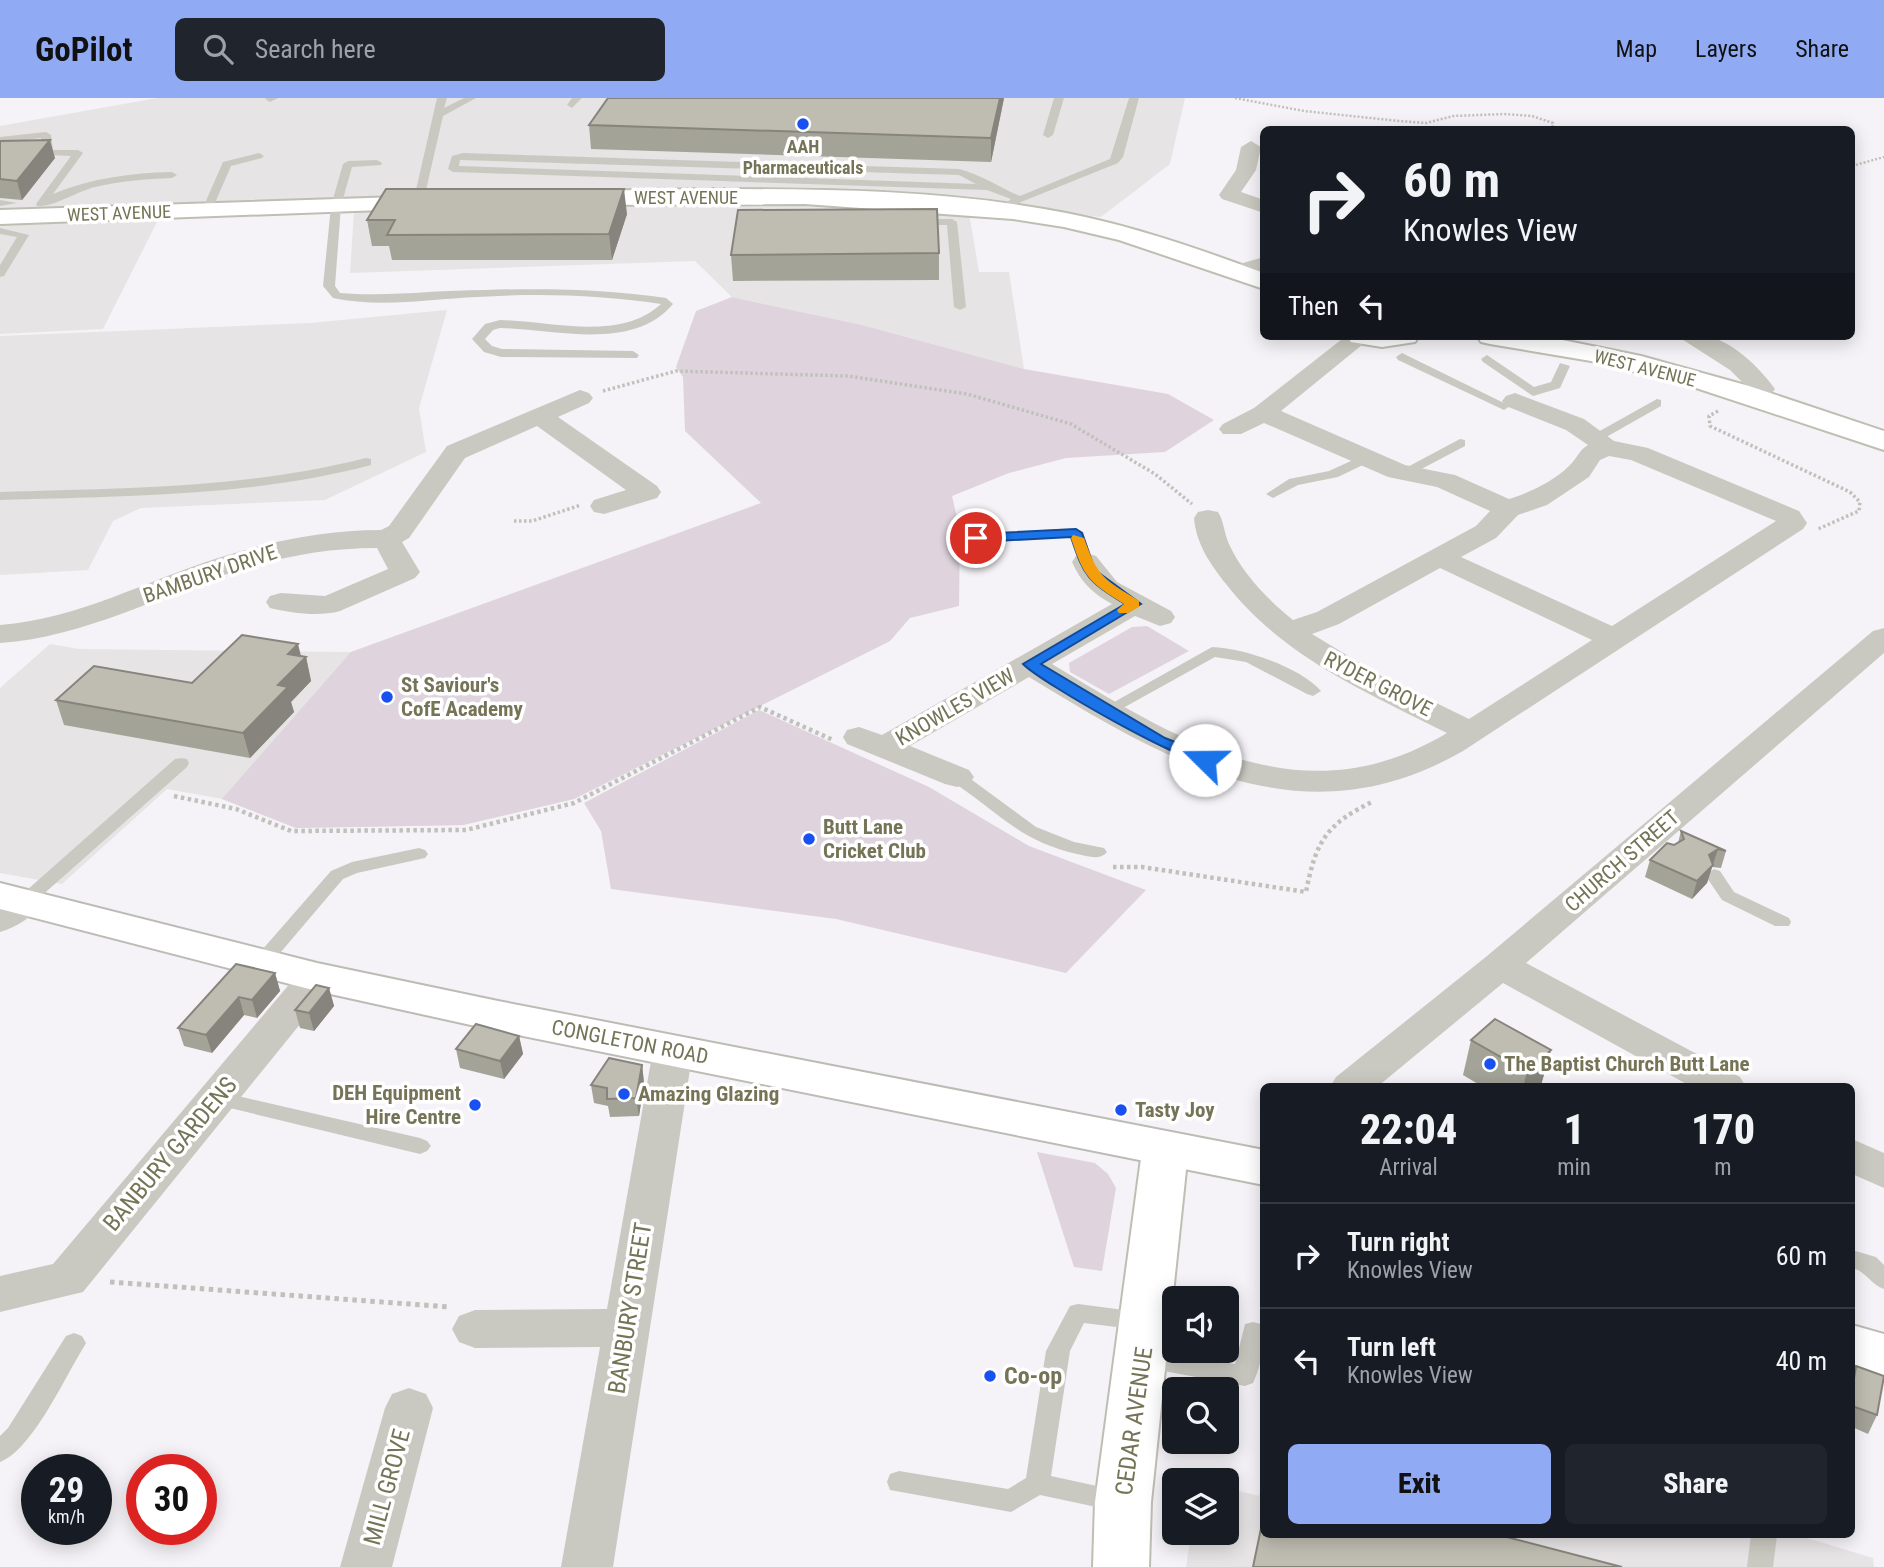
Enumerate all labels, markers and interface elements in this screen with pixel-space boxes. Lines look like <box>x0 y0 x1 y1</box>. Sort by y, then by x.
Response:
search box <box>175 18 665 81</box>
text: GoPilot <box>35 30 133 69</box>
icon: search <box>199 30 237 68</box>
text: Search here <box>255 34 376 64</box>
text: Map <box>1616 35 1657 63</box>
text: Layers <box>1695 35 1757 63</box>
text: Share <box>1795 35 1849 63</box>
marker: AAH Pharmaceuticals <box>795 116 811 132</box>
place label: AAH Pharmaceuticals <box>743 136 863 178</box>
text: 60 m <box>1403 152 1500 209</box>
icon: right <box>1288 154 1379 245</box>
street label: WEST AVENUE <box>634 187 738 208</box>
street label: WEST AVENUE <box>67 201 171 225</box>
text: Knowles View <box>1403 211 1578 249</box>
icon: left <box>1353 287 1391 325</box>
text: Then <box>1288 291 1339 321</box>
street label: WEST AVENUE <box>1592 345 1698 391</box>
pin <box>946 508 1006 568</box>
icon: arrive <box>957 519 995 557</box>
street label: BAMBURY DRIVE <box>140 540 280 608</box>
street label: RYDER GROVE <box>1320 646 1436 722</box>
street label: KNOWLES VIEW <box>892 663 1018 751</box>
place label: St Saviour's CofE Academy <box>401 673 524 721</box>
marker: St Saviour's CofE Academy <box>379 689 395 705</box>
position arrow <box>1168 723 1242 797</box>
street label: CHURCH STREET <box>1560 805 1684 917</box>
place label: Butt Lane Cricket Club <box>823 815 926 863</box>
marker: Butt Lane Cricket Club <box>801 831 817 847</box>
street label: CONGLETON ROAD <box>550 1015 710 1069</box>
place label: The Baptist Church Butt Lane <box>1504 1052 1750 1076</box>
marker: The Baptist Church Butt Lane <box>1482 1056 1498 1072</box>
street label: BANBURY GARDENS <box>97 1071 243 1237</box>
place label: DEH Equipment Hire Centre <box>332 1081 461 1129</box>
place label: Amazing Glazing <box>638 1082 779 1106</box>
marker: Amazing Glazing <box>616 1086 632 1102</box>
marker: DEH Equipment Hire Centre <box>467 1097 483 1113</box>
place label: Tasty Joy <box>1135 1098 1215 1122</box>
marker: Tasty Joy <box>1113 1102 1129 1118</box>
text: 22:04 <box>1360 1105 1457 1154</box>
text: 1 <box>1563 1105 1585 1154</box>
text: 170 <box>1691 1105 1755 1154</box>
text: Arrival <box>1379 1154 1438 1181</box>
text: min <box>1557 1154 1591 1181</box>
text: m <box>1714 1154 1732 1181</box>
street label: BANBURY STREET <box>603 1220 657 1396</box>
text: Turn right <box>1347 1227 1449 1257</box>
icon: right <box>1288 1237 1326 1275</box>
text: 60 m <box>1776 1241 1827 1271</box>
text: Knowles View <box>1347 1257 1473 1284</box>
map controls <box>1162 1286 1239 1545</box>
button: sound <box>1162 1286 1239 1363</box>
text: Turn left <box>1347 1332 1436 1362</box>
icon: left <box>1288 1342 1326 1380</box>
street label: CEDAR AVENUE <box>1110 1345 1158 1497</box>
text: 40 m <box>1776 1346 1827 1376</box>
place label: Co-op <box>1004 1362 1062 1390</box>
text: Knowles View <box>1347 1362 1473 1389</box>
marker: Co-op <box>982 1368 998 1384</box>
button: search <box>1162 1377 1239 1454</box>
street label: MILL GROVE <box>358 1426 416 1548</box>
button: Exit <box>1288 1444 1551 1524</box>
button: Share <box>1565 1444 1827 1524</box>
speed limit sign: 30 <box>126 1454 217 1545</box>
button: layers <box>1162 1468 1239 1545</box>
text: 29 <box>49 1470 84 1511</box>
text: km/h <box>48 1506 85 1527</box>

